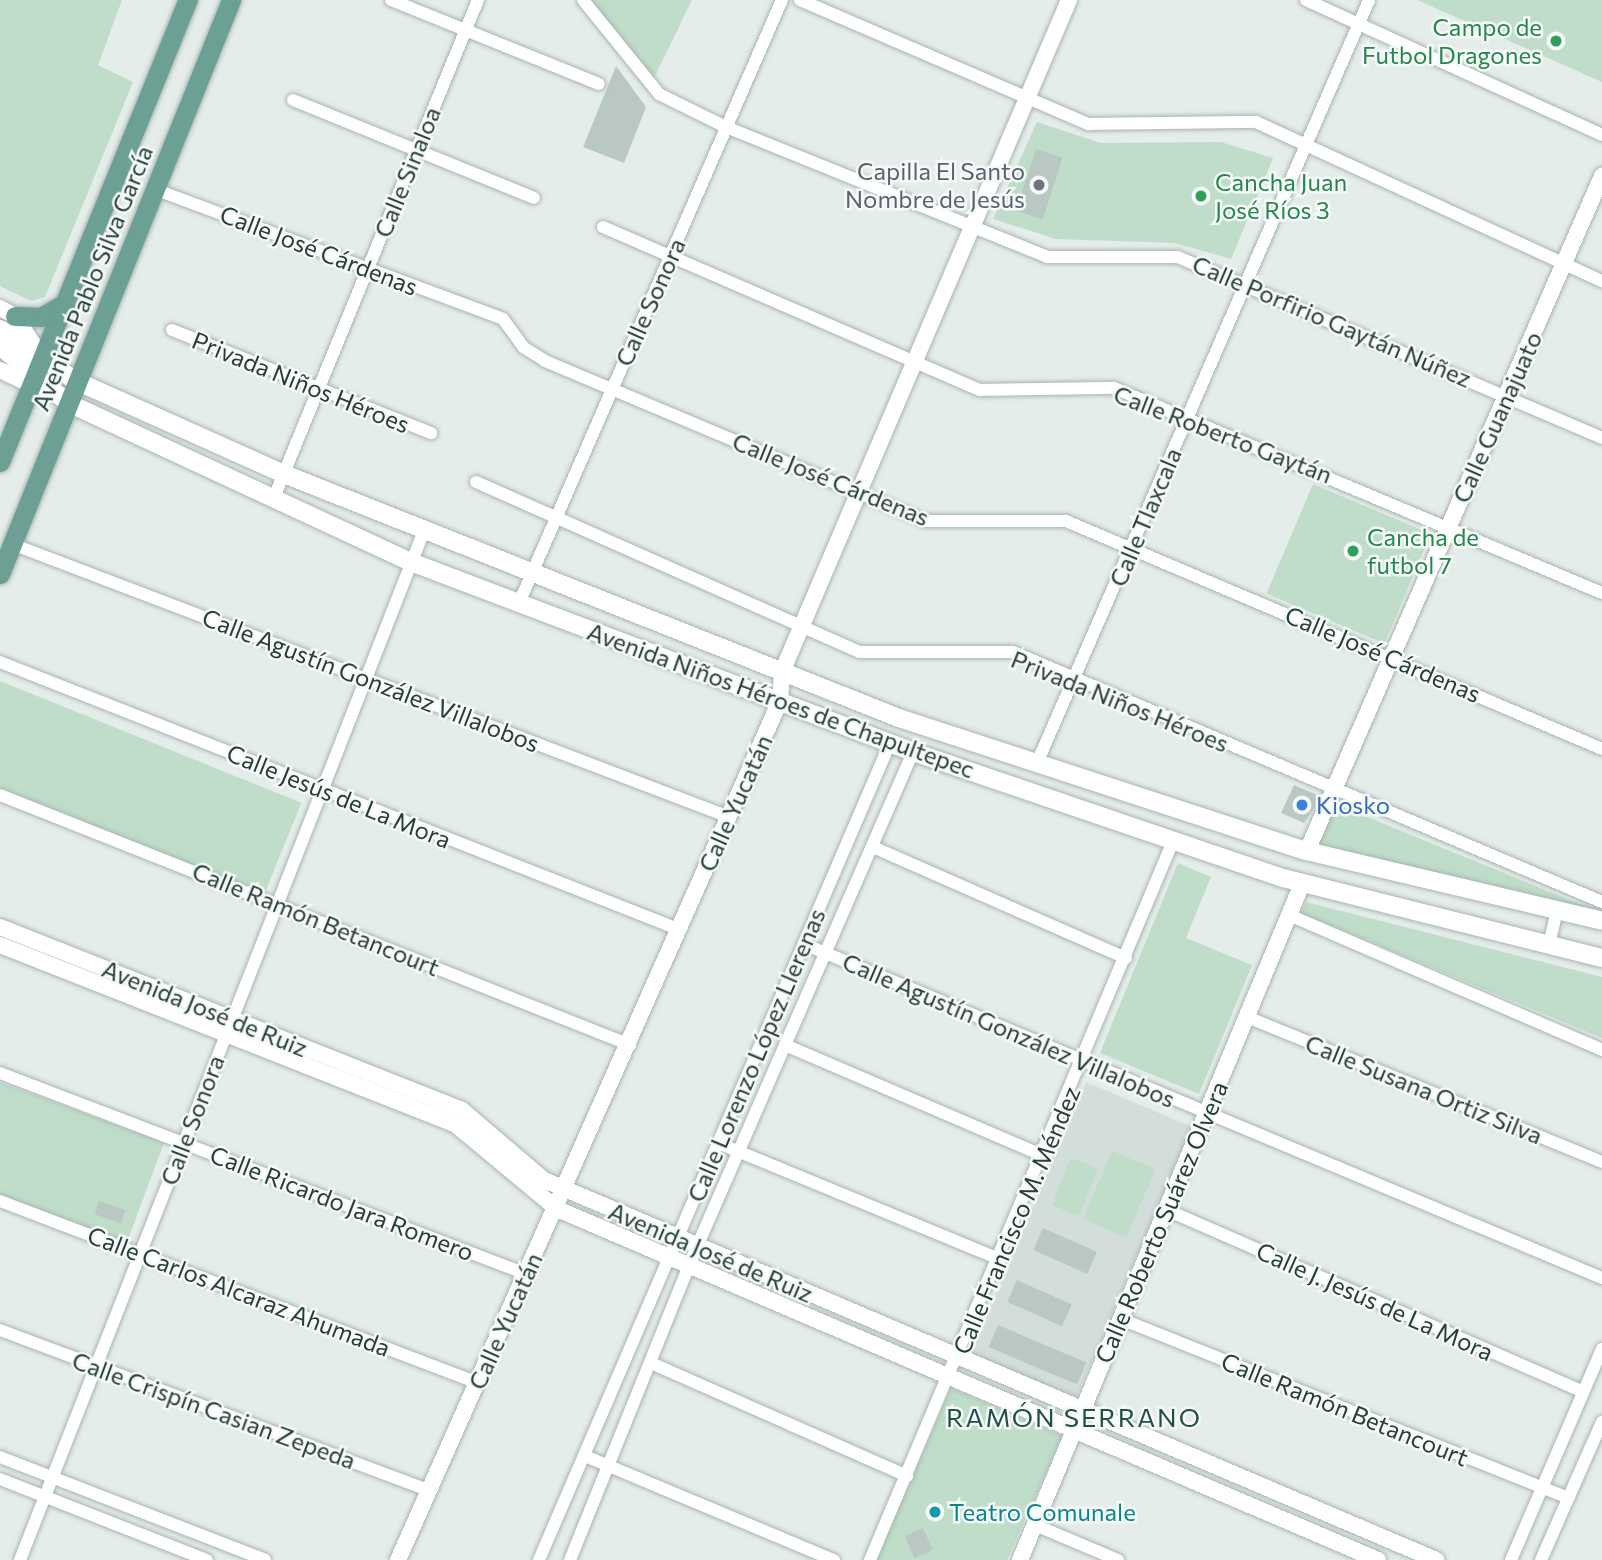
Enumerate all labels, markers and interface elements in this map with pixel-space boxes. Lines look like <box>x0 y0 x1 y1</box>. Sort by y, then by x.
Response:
place label: Campo de Futbol Dragones <box>1362 13 1542 69</box>
marker: Campo de Futbol Dragones <box>1548 33 1564 49</box>
street label: Calle Sinaloa <box>368 103 446 241</box>
street label: Avenida Pablo Silva García <box>26 141 158 415</box>
place label: Capilla El Santo Nombre de Jesús <box>845 157 1025 213</box>
place label: Cancha Juan José Ríos 3 <box>1215 168 1347 224</box>
marker: Capilla El Santo Nombre de Jesús <box>1031 177 1047 193</box>
marker: Cancha Juan José Ríos 3 <box>1193 188 1209 204</box>
street label: Calle José Cárdenas <box>216 199 422 301</box>
street label: Calle Sonora <box>609 234 691 370</box>
street label: Calle Porfirio Gaytán Núñez <box>1188 249 1476 393</box>
street label: Privada Niños Héroes <box>188 325 414 439</box>
street label: Calle Guanajuato <box>1446 327 1548 507</box>
street label: Calle Roberto Gaytán <box>1110 379 1336 489</box>
street label: Calle José Cárdenas <box>728 426 934 532</box>
street label: Calle Tlaxcala <box>1103 443 1187 591</box>
place label: Cancha de futbol 7 <box>1367 523 1479 579</box>
marker: Cancha de futbol 7 <box>1345 543 1361 559</box>
street label: Calle José Cárdenas <box>1281 600 1485 708</box>
street label: Calle Agustín González Villalobos <box>199 602 543 758</box>
street label: Avenida Niños Héroes de Chapultepec <box>584 616 978 784</box>
street label: Privada Niños Héroes <box>1007 644 1233 758</box>
street label: Calle Yucatán <box>692 730 778 876</box>
street label: Calle Jesús de La Mora <box>223 738 455 854</box>
place label: Kiosko <box>1316 791 1390 819</box>
marker: Kiosko <box>1294 797 1310 813</box>
street label: Calle Ramón Betancourt <box>188 856 444 982</box>
street label: Calle Lorenzo López Llerenas <box>681 904 831 1206</box>
street label: Calle Agustín González Villalobos <box>838 947 1180 1113</box>
street label: Avenida José de Ruiz <box>98 954 312 1062</box>
street label: Calle Susana Ortiz Silva <box>1301 1028 1547 1150</box>
street label: Calle Sonora <box>154 1051 230 1189</box>
street label: Calle Roberto Suárez Olvera <box>1088 1077 1234 1367</box>
street label: Calle Francisco M. Méndez <box>946 1082 1086 1358</box>
street label: Calle Ricardo Jara Romero <box>206 1139 478 1267</box>
street label: Avenida José de Ruiz <box>605 1196 817 1308</box>
street label: Calle Carlos Alcaraz Ahumada <box>84 1220 394 1362</box>
street label: Calle J. Jesús de La Mora <box>1252 1236 1498 1366</box>
street label: Calle Yucatán <box>462 1248 548 1394</box>
street label: Calle Crispín Casian Zepeda <box>68 1345 360 1475</box>
street label: Calle Ramón Betancourt <box>1217 1346 1473 1472</box>
district label: RAMÓN SERRANO <box>948 1401 1200 1433</box>
place label: Teatro Comunale <box>949 1498 1136 1526</box>
marker: Teatro Comunale <box>927 1504 943 1520</box>

